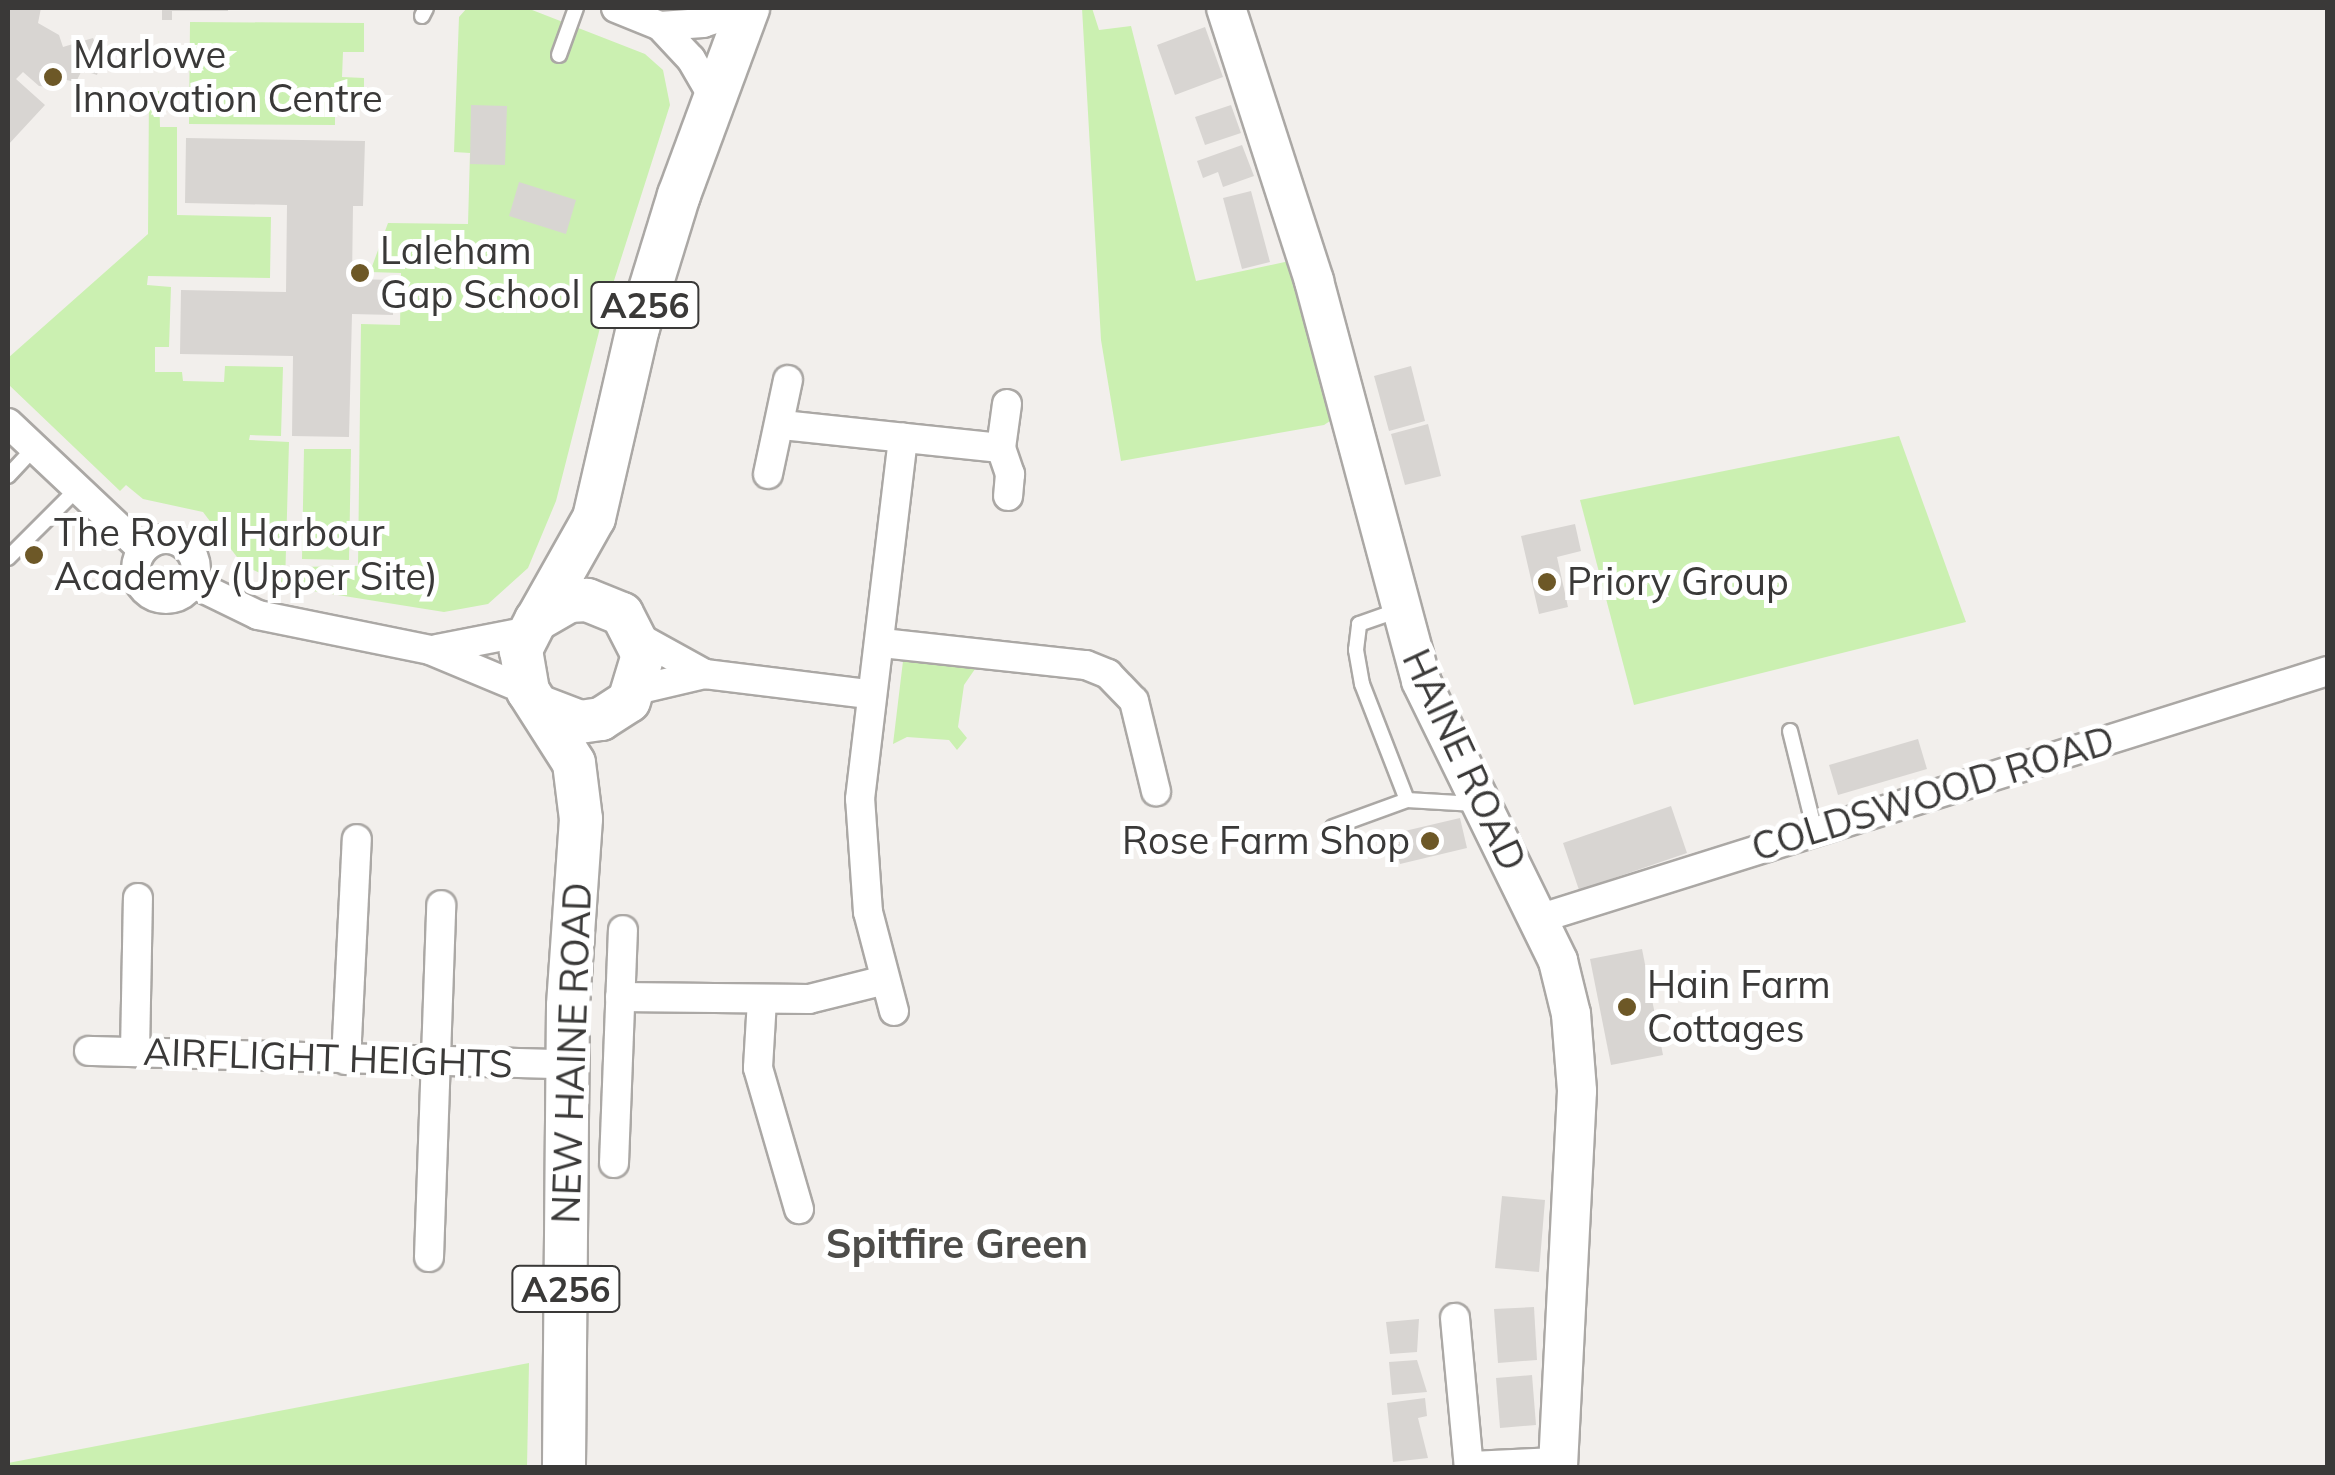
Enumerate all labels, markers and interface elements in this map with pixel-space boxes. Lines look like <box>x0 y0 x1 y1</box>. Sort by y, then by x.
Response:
place label: Marlowe Innovation Centre <box>73 32 383 121</box>
marker: Marlowe Innovation Centre <box>42 66 64 88</box>
place label: Laleham Gap School <box>380 228 580 318</box>
marker: Laleham Gap School <box>349 262 371 284</box>
road number: A256 <box>590 275 700 335</box>
place label: The Royal Harbour Academy (Upper Site) <box>54 510 438 600</box>
marker: The Royal Harbour Academy (Upper Site) <box>23 544 45 566</box>
place label: Priory Group <box>1567 559 1789 605</box>
marker: Priory Group <box>1536 571 1558 593</box>
street label: HAINE ROAD <box>1393 642 1535 878</box>
street label: COLDSWOOD ROAD <box>1746 717 2120 871</box>
place label: Rose Farm Shop <box>1122 818 1410 864</box>
marker: Rose Farm Shop <box>1419 830 1441 852</box>
street label: NEW HAINE ROAD <box>543 882 601 1224</box>
place label: Hain Farm Cottages <box>1647 962 1831 1052</box>
marker: Hain Farm Cottages <box>1616 996 1638 1018</box>
street label: AIRFLIGHT HEIGHTS <box>143 1029 513 1087</box>
district label: Spitfire Green <box>826 1219 1088 1267</box>
road number: A256 <box>511 1259 621 1319</box>

